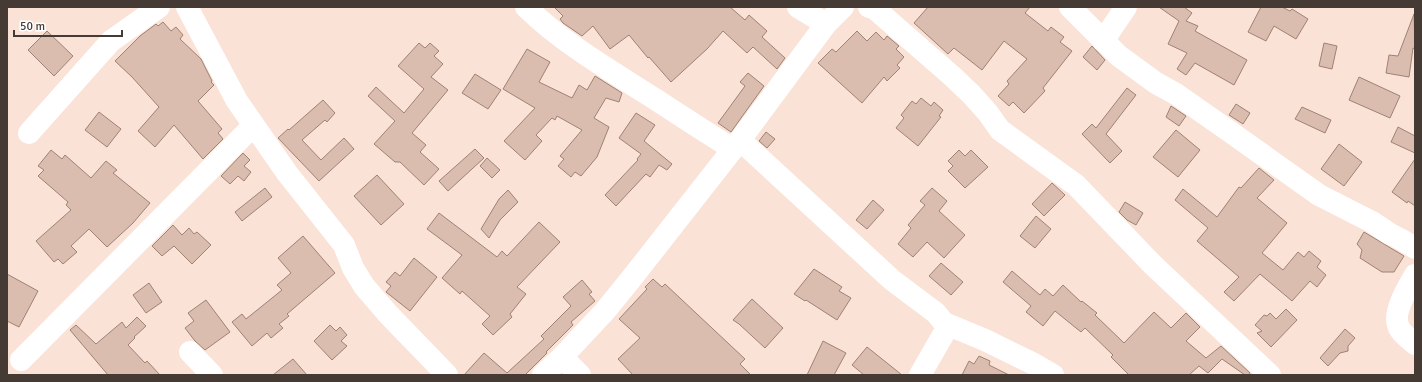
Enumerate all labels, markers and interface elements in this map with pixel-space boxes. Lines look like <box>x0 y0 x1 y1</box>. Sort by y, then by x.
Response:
scale bar <box>14 12 122 38</box>
text: 50 m <box>20 19 45 34</box>

